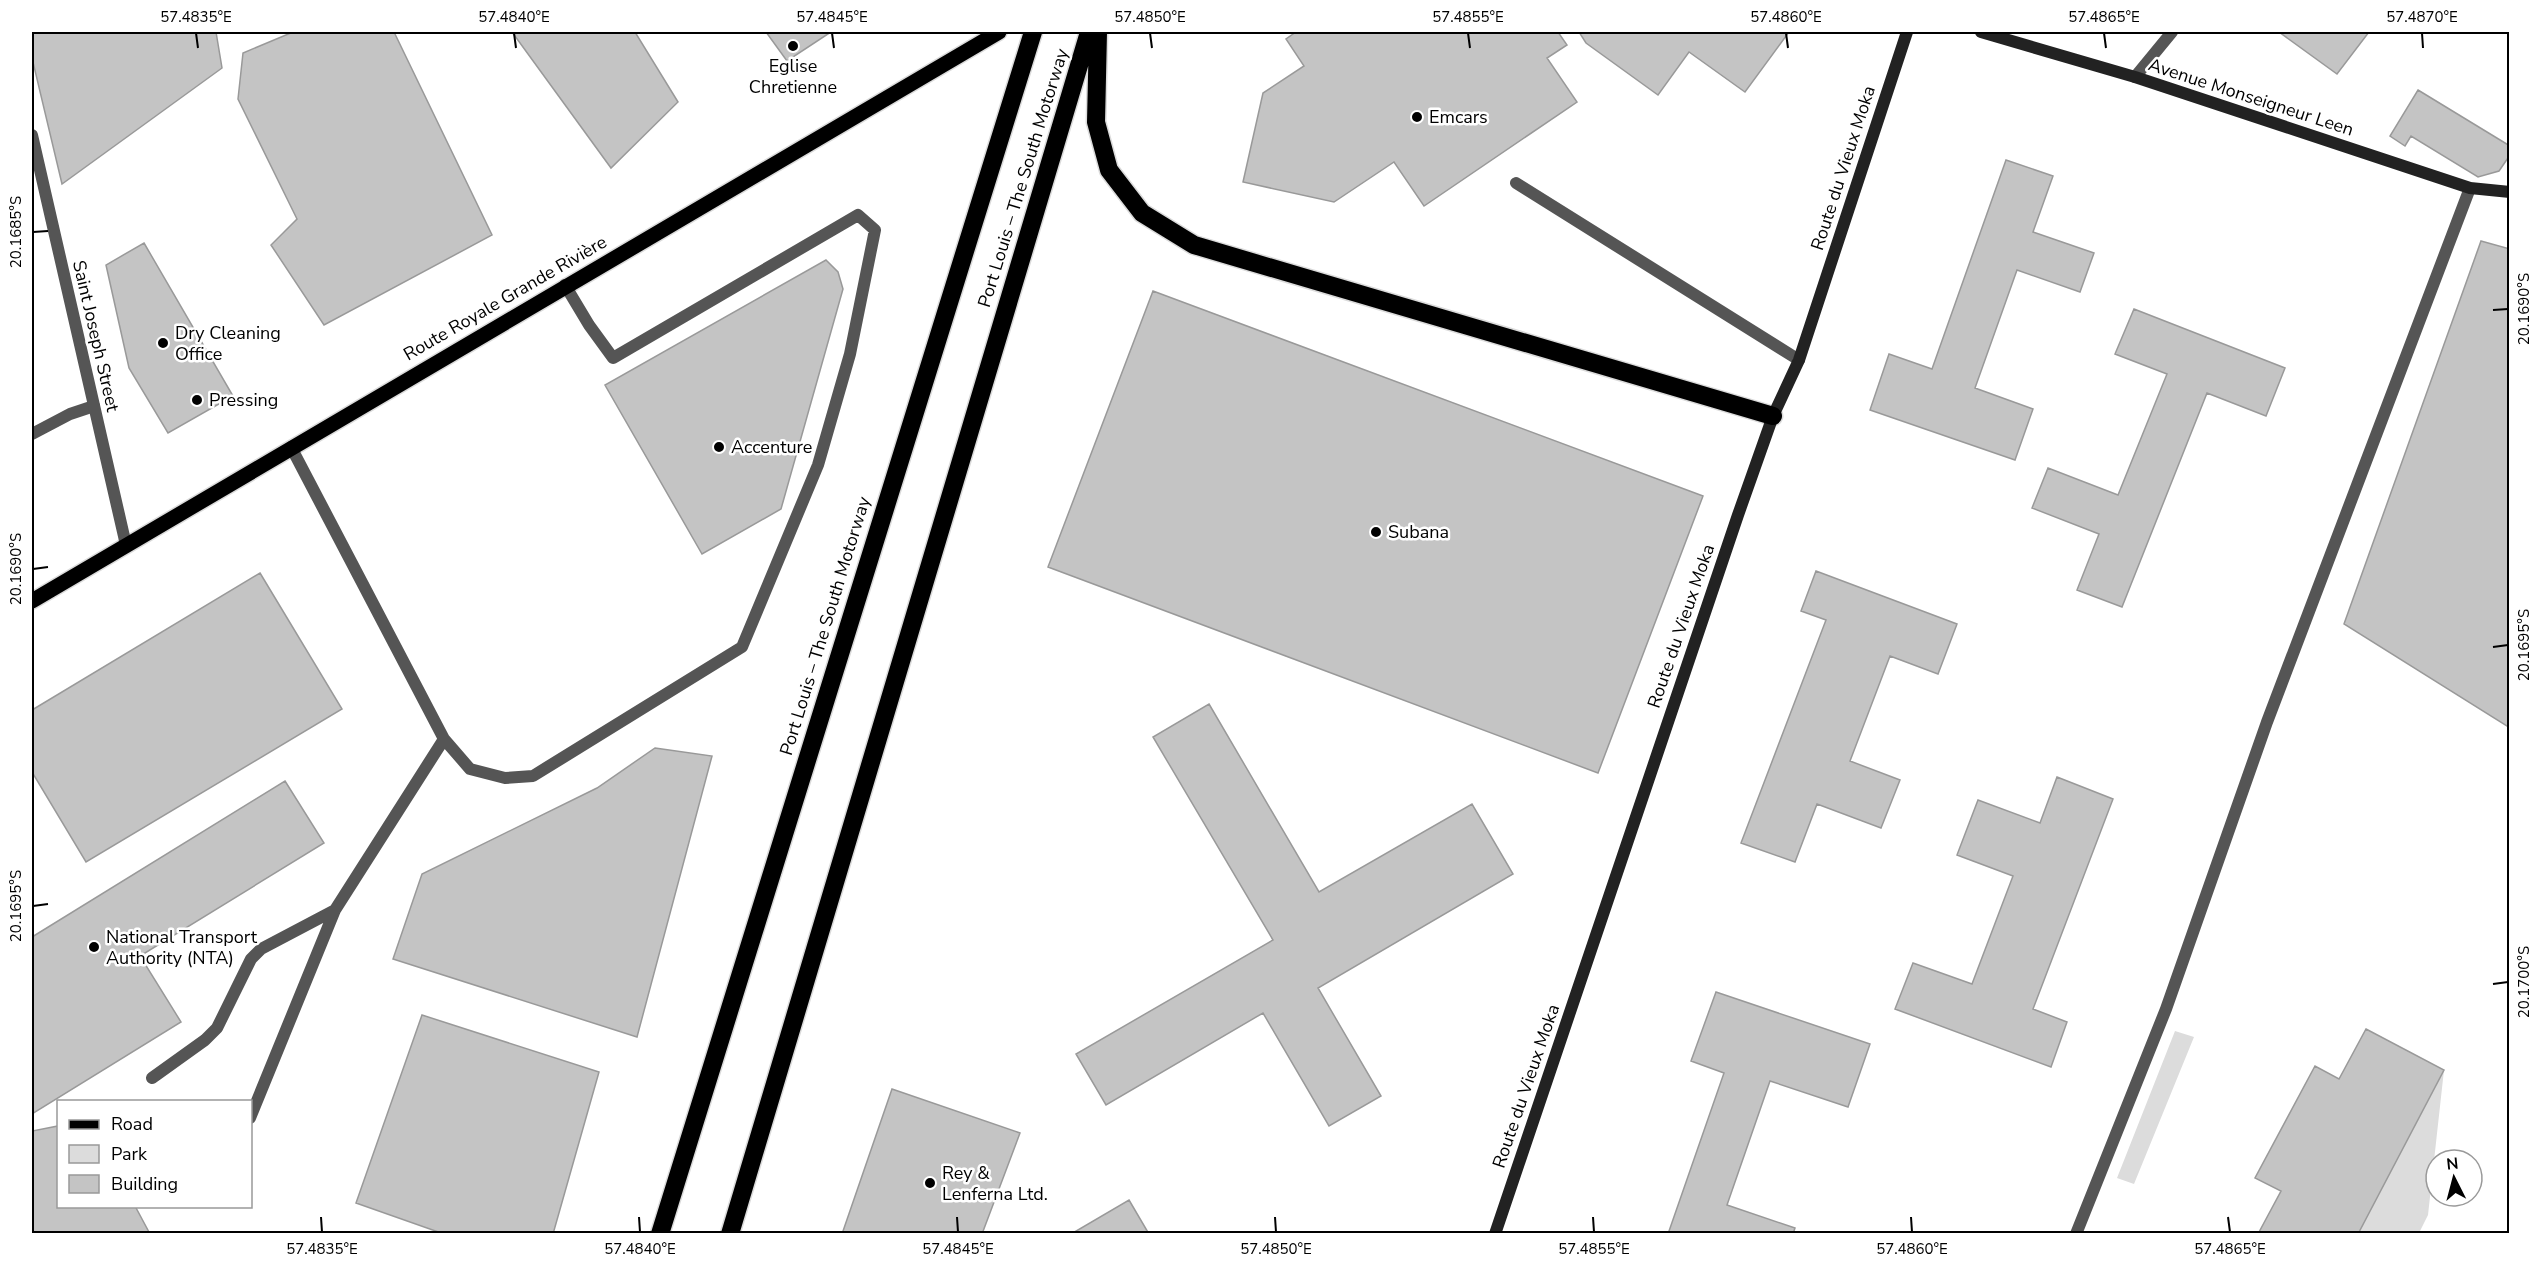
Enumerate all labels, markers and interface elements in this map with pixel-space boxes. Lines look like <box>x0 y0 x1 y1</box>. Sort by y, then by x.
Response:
text: 57.4835°E <box>160 7 232 27</box>
text: 57.4840°E <box>478 7 550 27</box>
text: 57.4845°E <box>796 7 868 27</box>
text: 57.4850°E <box>1114 7 1186 27</box>
text: 57.4855°E <box>1432 7 1504 27</box>
text: 57.4860°E <box>1750 7 1822 27</box>
text: 57.4865°E <box>2068 7 2140 27</box>
text: 57.4870°E <box>2386 7 2458 27</box>
marker: Eglise Chretienne <box>786 39 800 53</box>
street label: Port Louis – The South Motorway <box>972 45 1074 310</box>
street label: Avenue Monseigneur Leen <box>2145 52 2357 142</box>
place label: Eglise Chretienne <box>749 54 837 99</box>
street label: Route du Vieux Moka <box>1805 83 1881 253</box>
place label: Emcars <box>1429 105 1488 129</box>
marker: Emcars <box>1410 110 1424 124</box>
text: 20.1685°S <box>6 196 26 268</box>
street label: Route Royale Grande Rivière <box>399 230 611 366</box>
street label: Saint Joseph Street <box>67 258 125 415</box>
text: 20.1690°S <box>2514 273 2534 345</box>
place label: Dry Cleaning Office <box>175 321 281 366</box>
marker: Dry Cleaning Office <box>156 336 170 350</box>
place label: Pressing <box>209 388 278 412</box>
marker: Pressing <box>190 393 204 407</box>
place label: Accenture <box>731 435 812 459</box>
marker: Accenture <box>712 440 726 454</box>
street label: Port Louis – The South Motorway <box>774 493 876 758</box>
place label: Subana <box>1388 520 1449 544</box>
marker: Subana <box>1369 525 1383 539</box>
text: 20.1690°S <box>6 533 26 605</box>
street label: Route du Vieux Moka <box>1642 541 1720 711</box>
text: 20.1695°S <box>2514 609 2534 681</box>
text: 20.1695°S <box>6 870 26 942</box>
place label: National Transport Authority (NTA) <box>106 925 258 970</box>
marker: National Transport Authority (NTA) <box>87 940 101 954</box>
text: 20.1700°S <box>2514 946 2534 1018</box>
street label: Route du Vieux Moka <box>1487 1001 1565 1171</box>
legend <box>57 1100 252 1208</box>
text: Road <box>111 1112 153 1136</box>
text: Park <box>111 1142 148 1166</box>
north arrow <box>2424 1148 2484 1208</box>
text: N <box>2445 1153 2460 1176</box>
place label: Rey & Lenferna Ltd. <box>942 1161 1048 1206</box>
text: Building <box>111 1172 178 1196</box>
marker: Rey & Lenferna Ltd. <box>923 1176 937 1190</box>
text: 57.4835°E <box>286 1239 358 1259</box>
text: 57.4840°E <box>604 1239 676 1259</box>
text: 57.4845°E <box>922 1239 994 1259</box>
text: 57.4850°E <box>1240 1239 1312 1259</box>
text: 57.4855°E <box>1558 1239 1630 1259</box>
text: 57.4860°E <box>1876 1239 1948 1259</box>
text: 57.4865°E <box>2194 1239 2266 1259</box>

